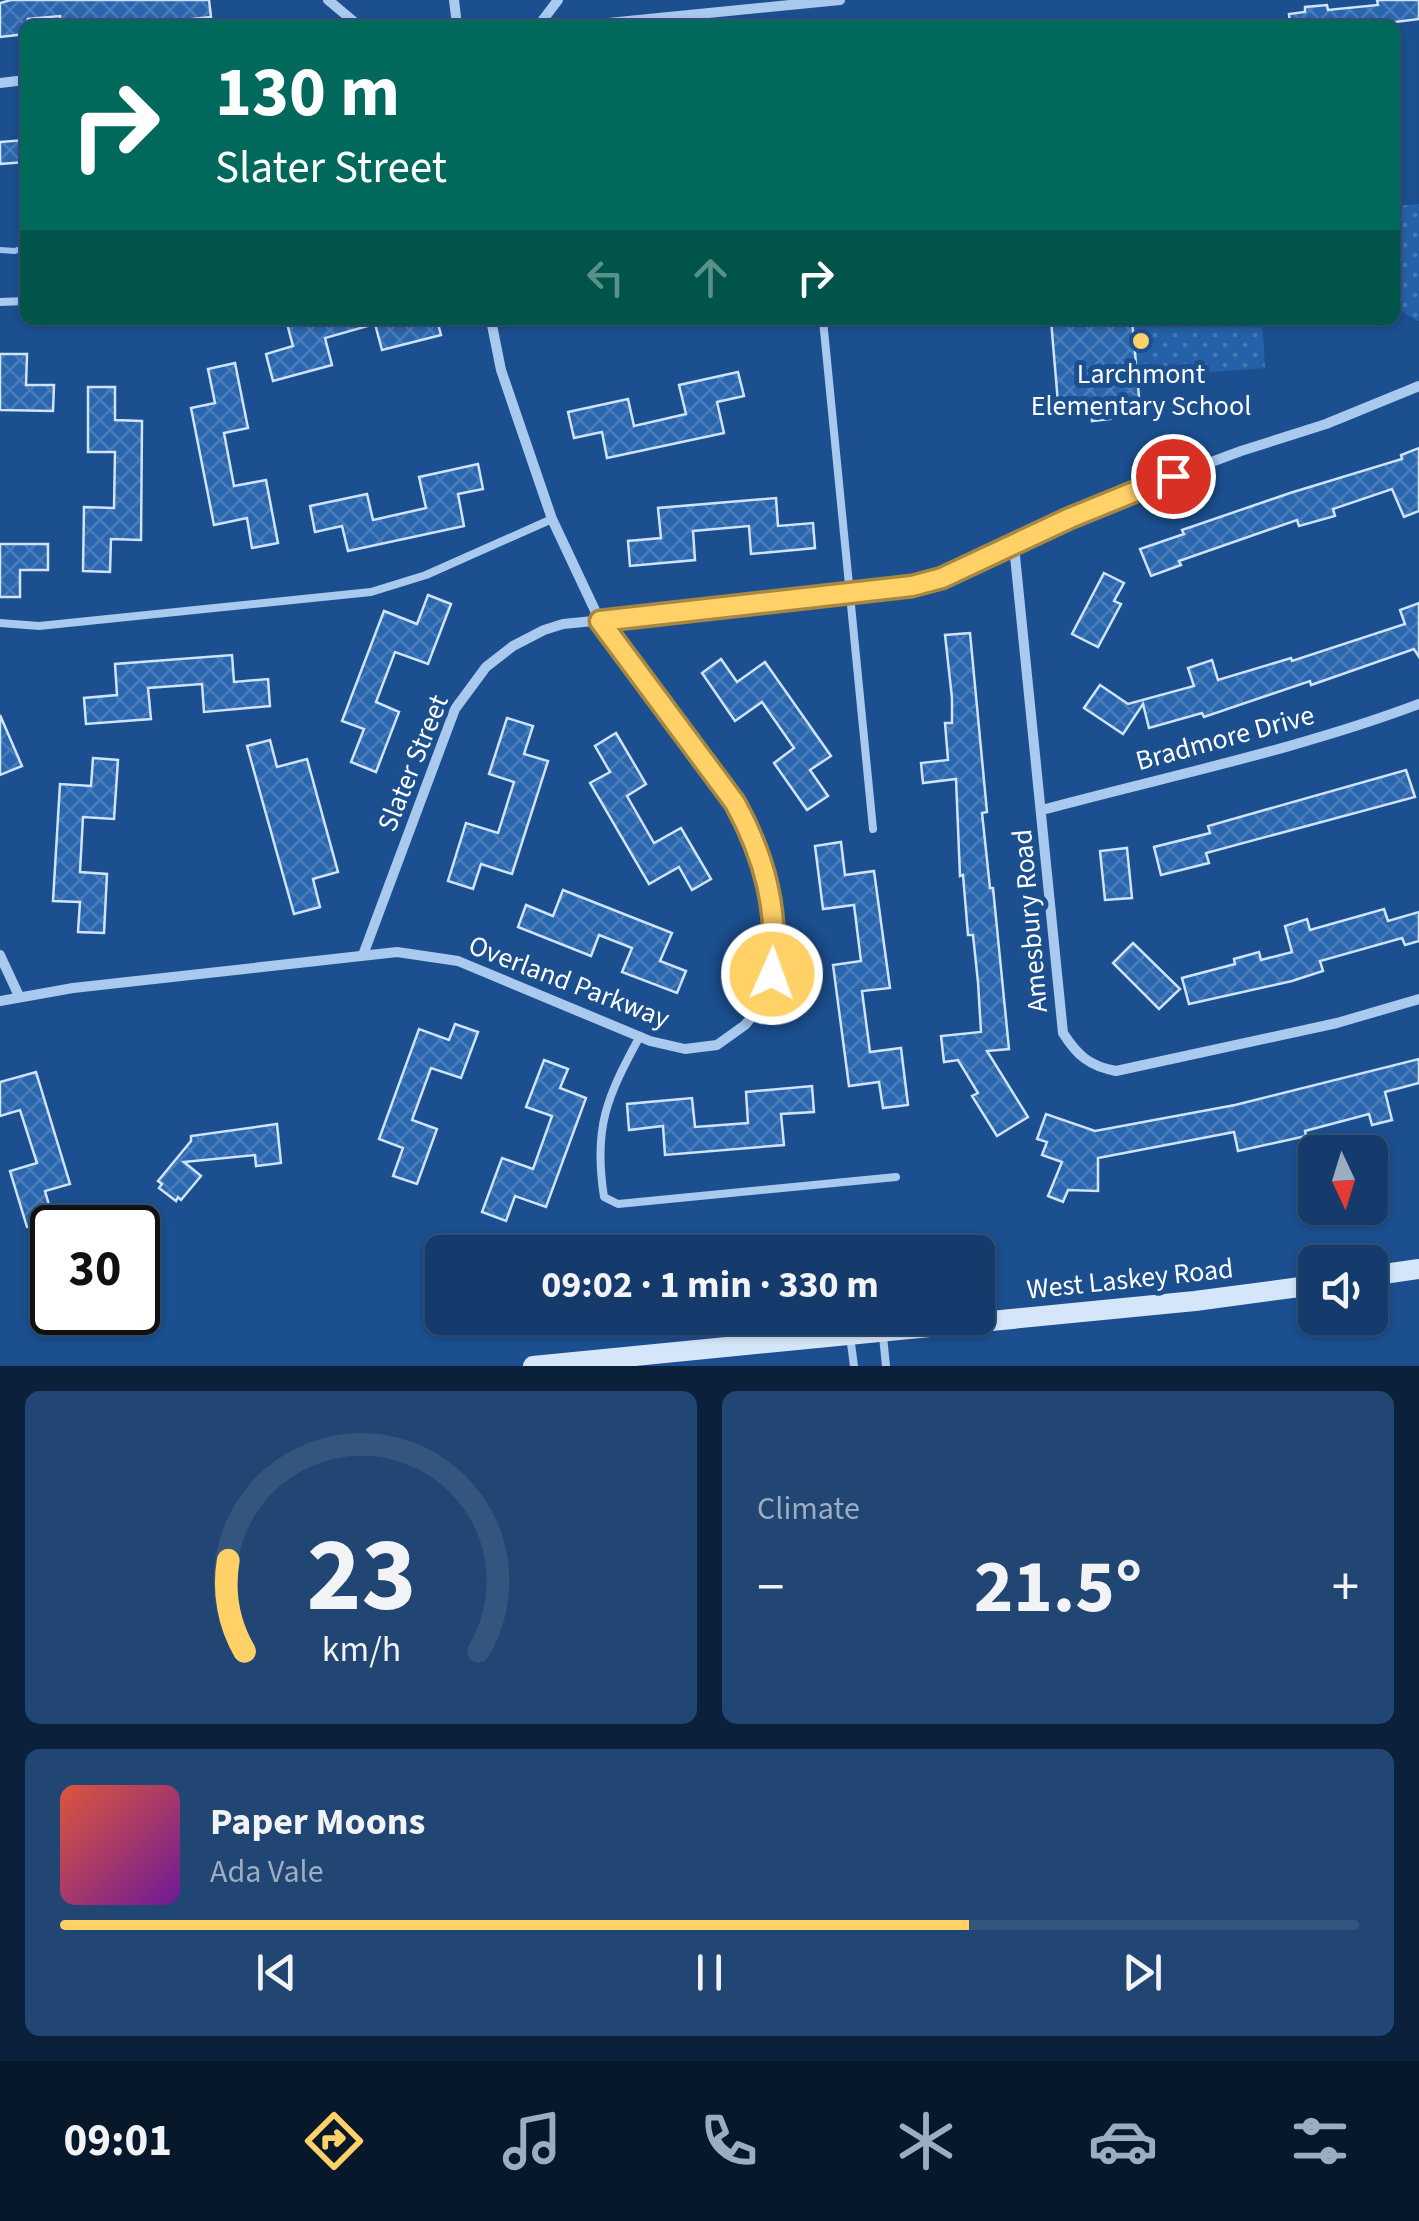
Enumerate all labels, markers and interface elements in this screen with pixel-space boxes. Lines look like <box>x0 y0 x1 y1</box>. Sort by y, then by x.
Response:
text: 130 m <box>215 43 400 143</box>
icon: right <box>50 60 180 190</box>
text: Slater Street <box>215 136 447 200</box>
icon: left <box>578 250 633 305</box>
icon: ahead <box>683 250 738 305</box>
icon: right <box>788 250 843 305</box>
marker: Larchmont Elementary School <box>1130 330 1152 352</box>
place label: Larchmont Elementary School <box>1031 354 1251 426</box>
pin <box>1131 434 1216 519</box>
icon: arrive <box>1146 449 1201 504</box>
street label: Slater Street <box>367 688 459 837</box>
street label: Bradmore Drive <box>1131 695 1319 781</box>
street label: Amesbury Road <box>1002 828 1058 1014</box>
position arrow <box>720 922 824 1026</box>
street label: Overland Parkway <box>463 925 675 1039</box>
north arrow <box>1298 1135 1388 1225</box>
map controls <box>1298 1135 1388 1335</box>
speed limit sign: 30 <box>30 1205 160 1335</box>
button: sound <box>1298 1245 1388 1335</box>
street label: West Laskey Road <box>1025 1248 1235 1310</box>
text: 09:02 · 1 min · 330 m <box>541 1258 879 1312</box>
text: Climate <box>757 1486 860 1532</box>
text: 23 <box>306 1503 416 1651</box>
text: 21.5° <box>974 1534 1142 1641</box>
text: − <box>757 1549 784 1627</box>
text: + <box>1332 1549 1359 1627</box>
text: km/h <box>321 1624 401 1675</box>
text: Paper Moons <box>210 1795 425 1849</box>
text: Ada Vale <box>210 1849 324 1895</box>
icon: previous <box>249 1945 304 2000</box>
icon: pause <box>682 1945 737 2000</box>
icon: next <box>1115 1945 1170 2000</box>
icon: directions <box>299 2106 369 2176</box>
icon: music <box>497 2106 567 2176</box>
icon: phone <box>694 2106 764 2176</box>
icon: climate <box>891 2106 961 2176</box>
icon: car <box>1088 2106 1158 2176</box>
icon: filters <box>1285 2106 1355 2176</box>
text: 09:01 <box>64 2109 172 2173</box>

